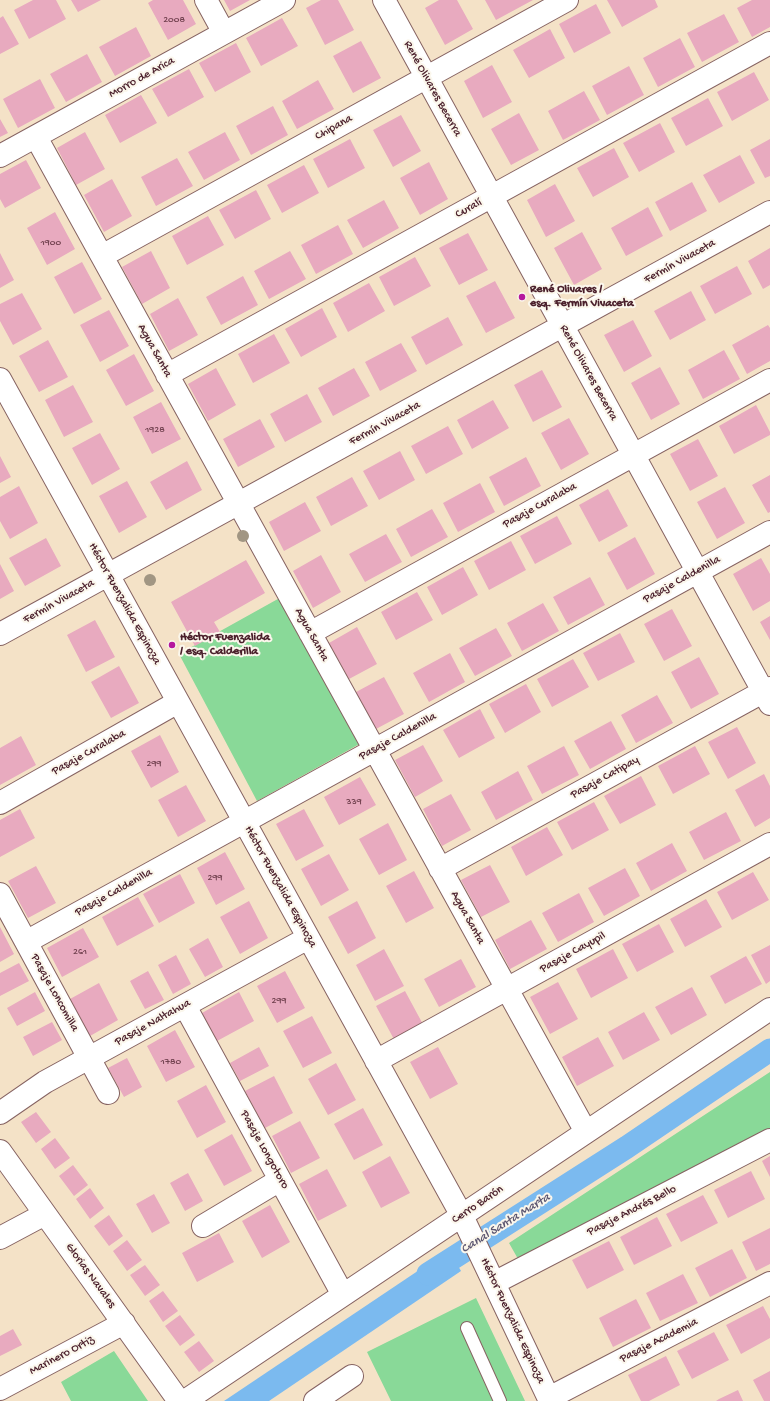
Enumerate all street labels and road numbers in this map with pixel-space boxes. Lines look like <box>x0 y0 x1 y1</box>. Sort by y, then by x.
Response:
street label: René Olivares Becerra <box>400 39 464 139</box>
street label: Morro de Arica <box>107 54 177 102</box>
street label: Chipana <box>313 112 355 144</box>
street label: Curalí <box>453 196 485 222</box>
street label: Fermín Vivaceta <box>642 236 718 288</box>
street label: Agua Santa <box>134 322 174 380</box>
street label: René Olivares Becerra <box>556 323 620 423</box>
street label: Fermín Vivaceta <box>347 398 423 450</box>
street label: Pasaje Curalaba <box>501 480 579 532</box>
street label: Héctor Fuenzalida Espinoza <box>84 541 164 667</box>
street label: Pasaje Caldenilla <box>641 553 723 607</box>
street label: Fermín Vivaceta <box>21 576 97 628</box>
street label: Agua Santa <box>291 606 331 664</box>
street label: Pasaje Caldenilla <box>357 710 439 764</box>
street label: Pasaje Curalaba <box>50 727 128 779</box>
street label: Pasaje Catipay <box>568 753 642 803</box>
street label: Héctor Fuenzalida Espinoza <box>240 824 320 950</box>
street label: Pasaje Caldenilla <box>73 866 155 920</box>
street label: Agua Santa <box>447 889 487 947</box>
street label: Pasaje Cayupil <box>538 929 608 977</box>
street label: Pasaje Loncomilla <box>27 952 81 1034</box>
street label: Pasaje Naltahua <box>113 996 193 1050</box>
street label: Pasaje Longotoro <box>236 1108 292 1192</box>
street label: Cerro Barón <box>449 1182 507 1228</box>
street label: Pasaje Andrés Bello <box>585 1182 679 1240</box>
street label: Glorias Navales <box>62 1241 118 1311</box>
street label: Héctor Fuenzalida Espinoza <box>477 1256 547 1386</box>
street label: Pasaje Academia <box>618 1315 700 1367</box>
street label: Marinero Ortiz <box>27 1333 97 1379</box>

